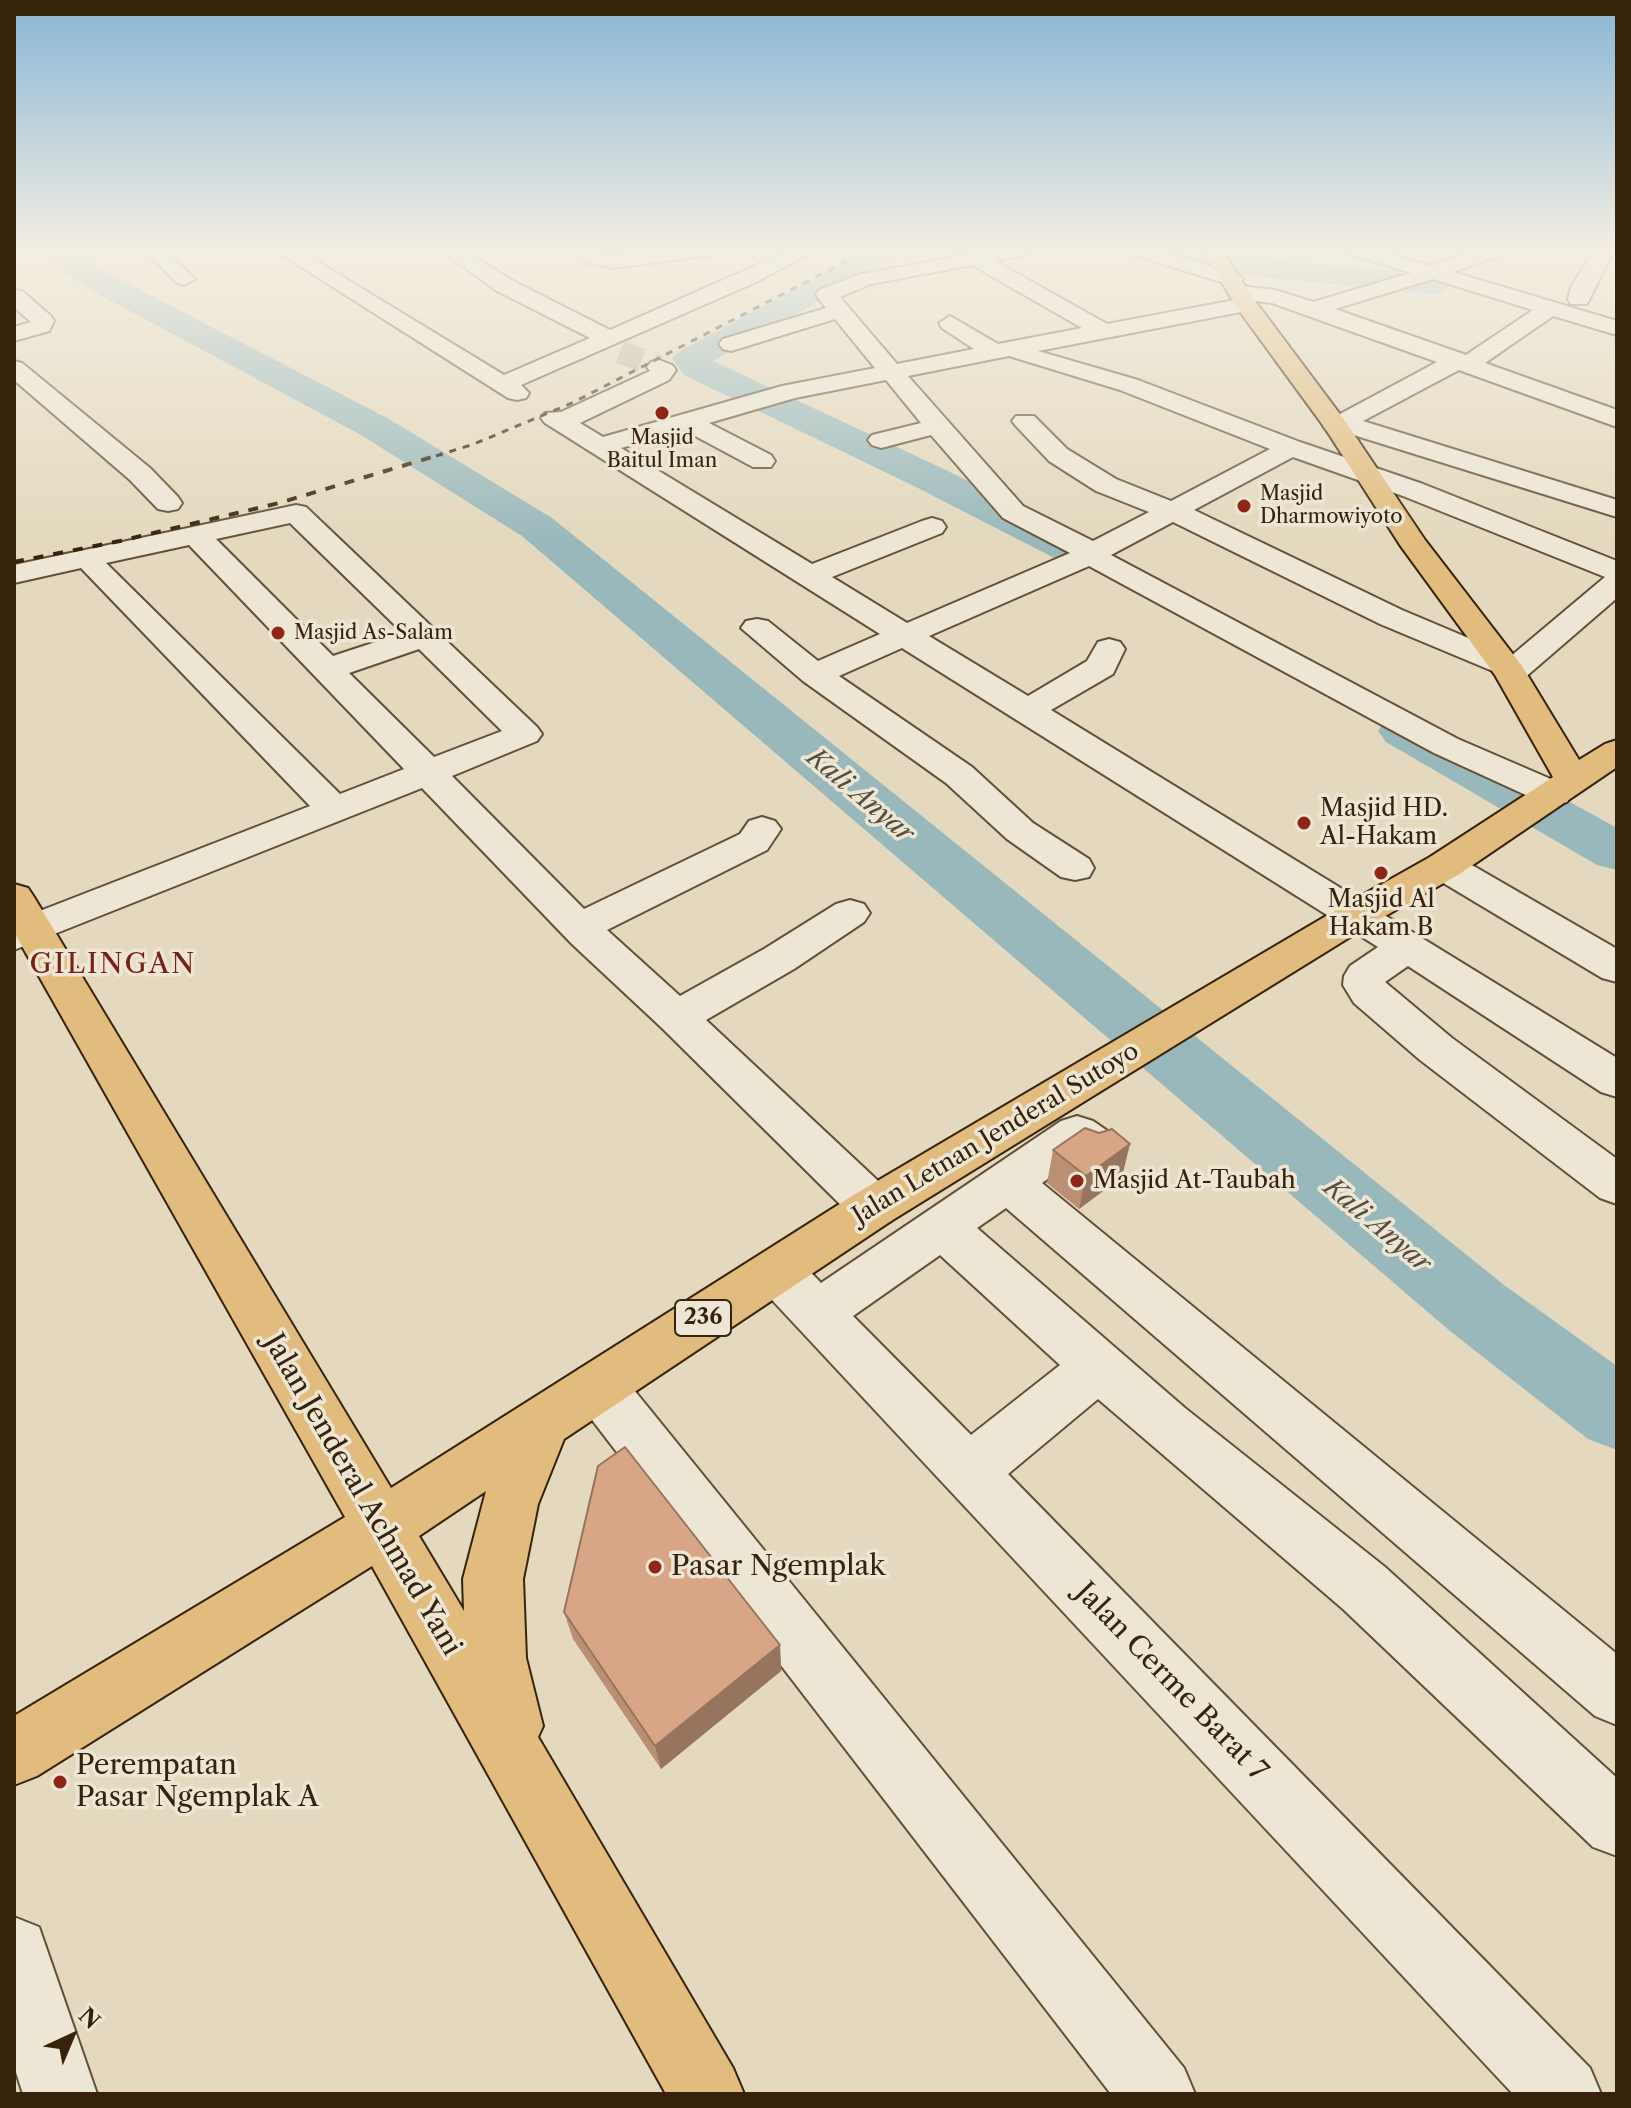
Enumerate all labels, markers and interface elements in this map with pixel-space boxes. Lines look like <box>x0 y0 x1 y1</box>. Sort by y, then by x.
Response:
marker: Masjid Baitul Iman <box>653 404 671 422</box>
place label: Masjid Baitul Iman <box>607 426 717 473</box>
place label: Masjid Dharmowiyoto <box>1260 482 1402 529</box>
marker: Masjid Dharmowiyoto <box>1235 497 1253 515</box>
place label: Masjid As-Salam <box>294 621 453 645</box>
marker: Masjid As-Salam <box>269 624 287 642</box>
water label: Kali Anyar <box>800 742 920 850</box>
place label: Masjid HD. Al-Hakam <box>1320 795 1448 851</box>
marker: Masjid HD. Al-Hakam <box>1295 814 1313 832</box>
marker: Masjid Al Hakam B <box>1372 864 1390 882</box>
place label: Masjid Al Hakam B <box>1327 886 1435 942</box>
district label: GILINGAN <box>30 948 196 982</box>
street label: Jalan Letnan Jenderal Sutoyo <box>848 1037 1144 1231</box>
place label: Masjid At-Taubah <box>1093 1167 1296 1195</box>
marker: Masjid At-Taubah <box>1068 1172 1086 1190</box>
water label: Kali Anyar <box>1317 1172 1437 1280</box>
road number: 236 <box>675 1300 731 1336</box>
street label: Jalan Jenderal Achmad Yani <box>256 1328 468 1662</box>
place label: Pasar Ngemplak <box>671 1550 885 1584</box>
marker: Pasar Ngemplak <box>646 1558 664 1576</box>
street label: Jalan Cerme Barat 7 <box>1068 1576 1274 1788</box>
place label: Perempatan Pasar Ngemplak A <box>76 1749 319 1815</box>
marker: Perempatan Pasar Ngemplak A <box>51 1773 69 1791</box>
north arrow <box>32 1996 112 2076</box>
text: N <box>73 2002 105 2035</box>

